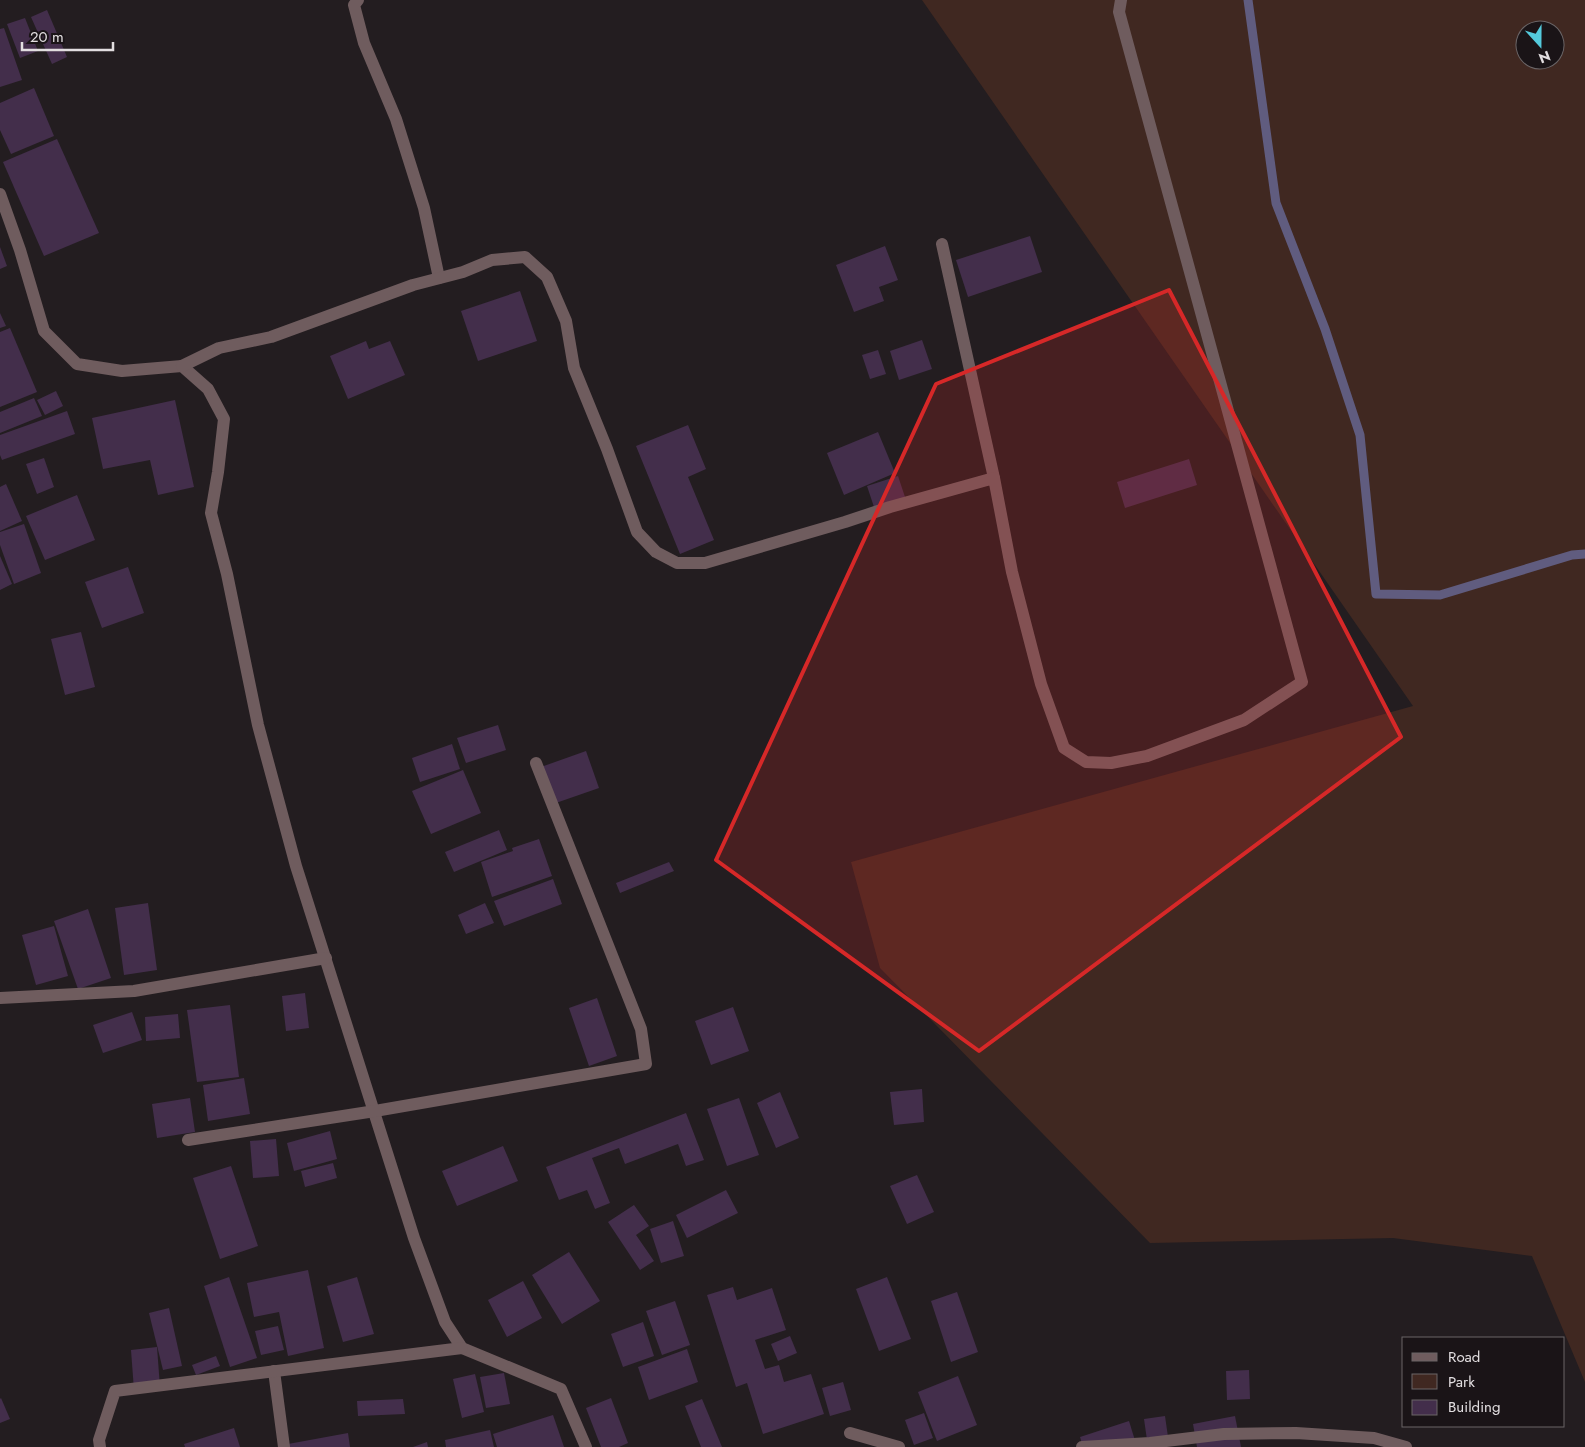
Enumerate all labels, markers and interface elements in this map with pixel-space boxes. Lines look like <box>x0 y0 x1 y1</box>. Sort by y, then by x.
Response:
scale bar <box>22 20 114 52</box>
north arrow <box>1515 20 1565 70</box>
text: 20 m <box>30 26 64 48</box>
text: N <box>1536 46 1553 68</box>
legend <box>1402 1337 1565 1427</box>
text: Road <box>1448 1346 1480 1368</box>
text: Park <box>1448 1371 1475 1393</box>
text: Building <box>1448 1396 1500 1418</box>

